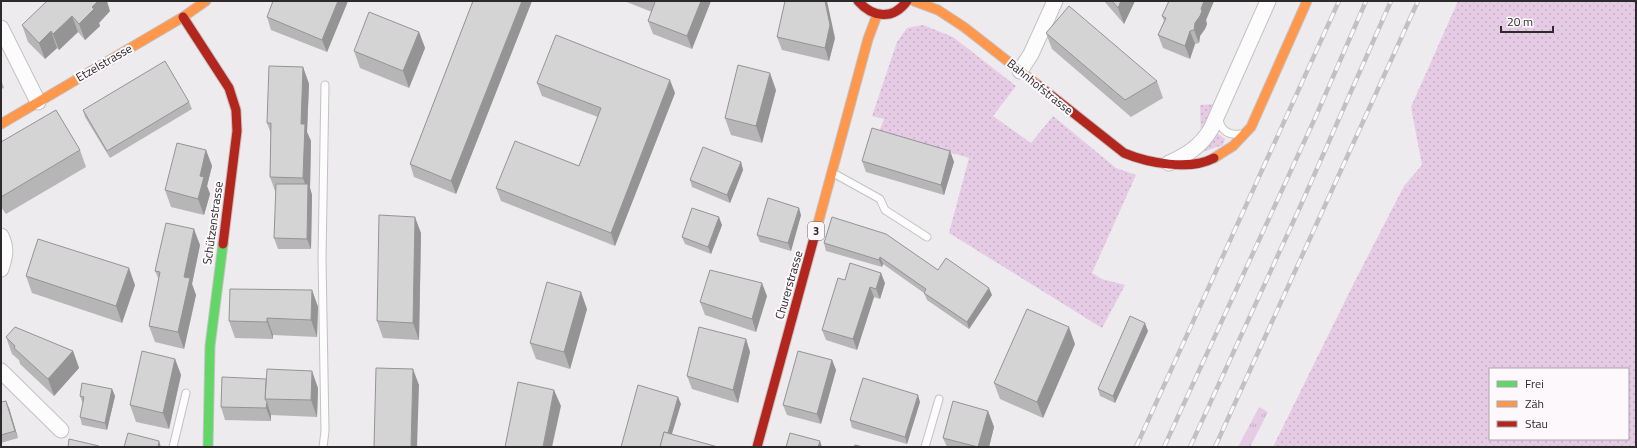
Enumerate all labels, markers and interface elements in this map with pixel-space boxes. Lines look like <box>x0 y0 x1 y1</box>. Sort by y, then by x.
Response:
scale bar <box>1501 8 1553 34</box>
text: 20 m <box>1507 12 1533 31</box>
street label: Etzelstrasse <box>72 39 135 86</box>
street label: Bahnhofstrasse <box>1003 54 1077 119</box>
street label: Schützenstrasse <box>197 180 228 266</box>
road number: 3 <box>808 222 824 240</box>
street label: Churerstrasse <box>770 248 807 321</box>
legend <box>1489 368 1629 440</box>
text: Frei <box>1525 374 1544 393</box>
text: Zäh <box>1525 394 1544 413</box>
text: Stau <box>1525 414 1548 433</box>

